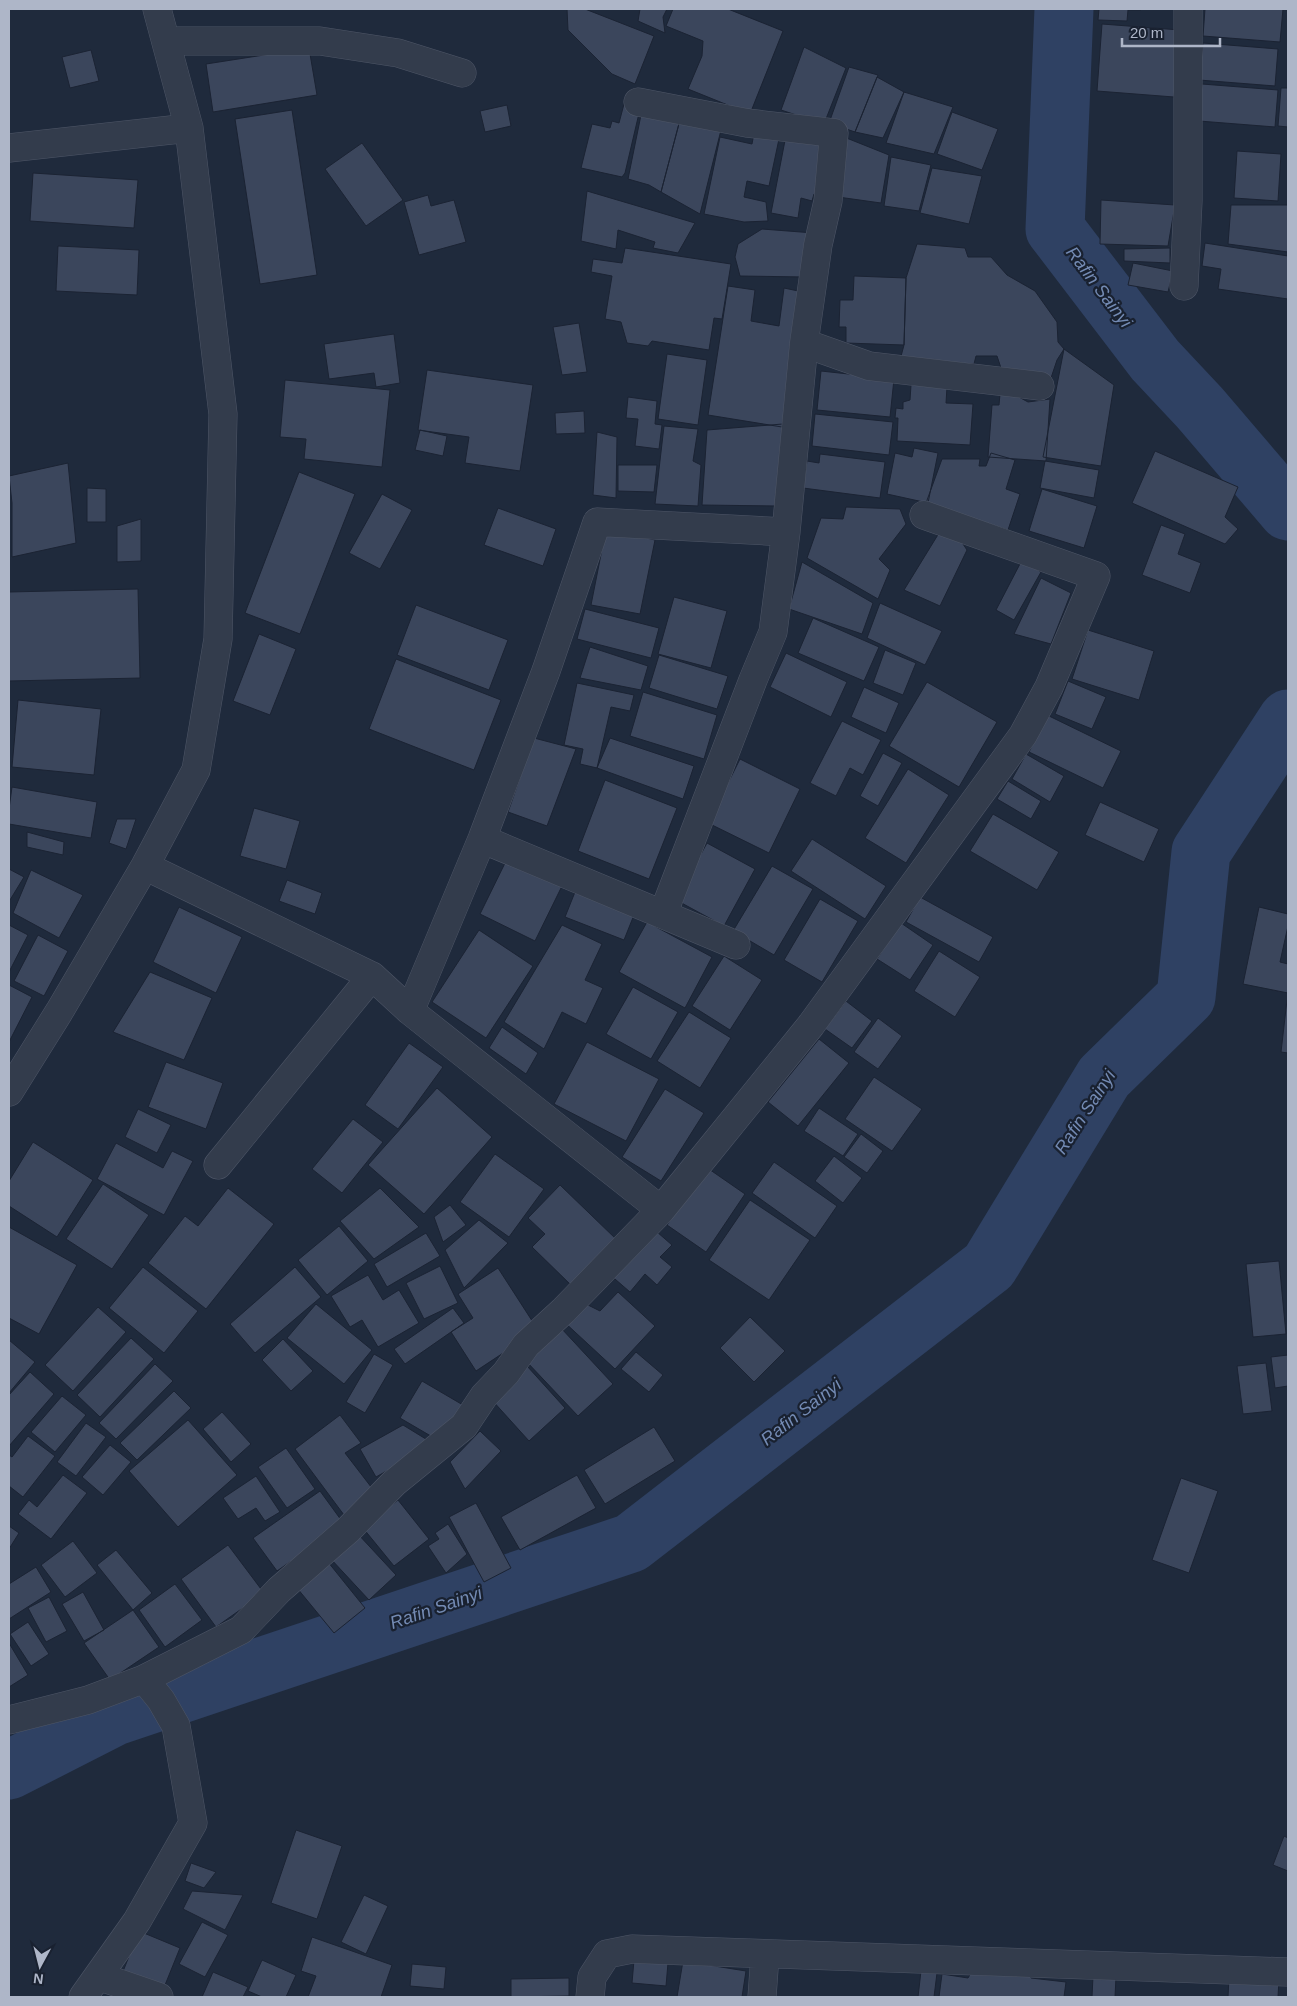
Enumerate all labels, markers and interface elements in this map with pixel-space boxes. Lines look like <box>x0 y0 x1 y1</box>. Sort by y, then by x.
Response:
scale bar <box>1122 15 1220 47</box>
text: 20 m <box>1130 24 1163 41</box>
water label: Rafin Sainyi <box>1062 243 1136 332</box>
water label: Rafin Sainyi <box>1050 1065 1120 1158</box>
water label: Rafin Sainyi <box>757 1374 846 1449</box>
water label: Rafin Sainyi <box>387 1583 486 1633</box>
north arrow <box>15 1941 65 1991</box>
text: N <box>32 1970 44 1987</box>

